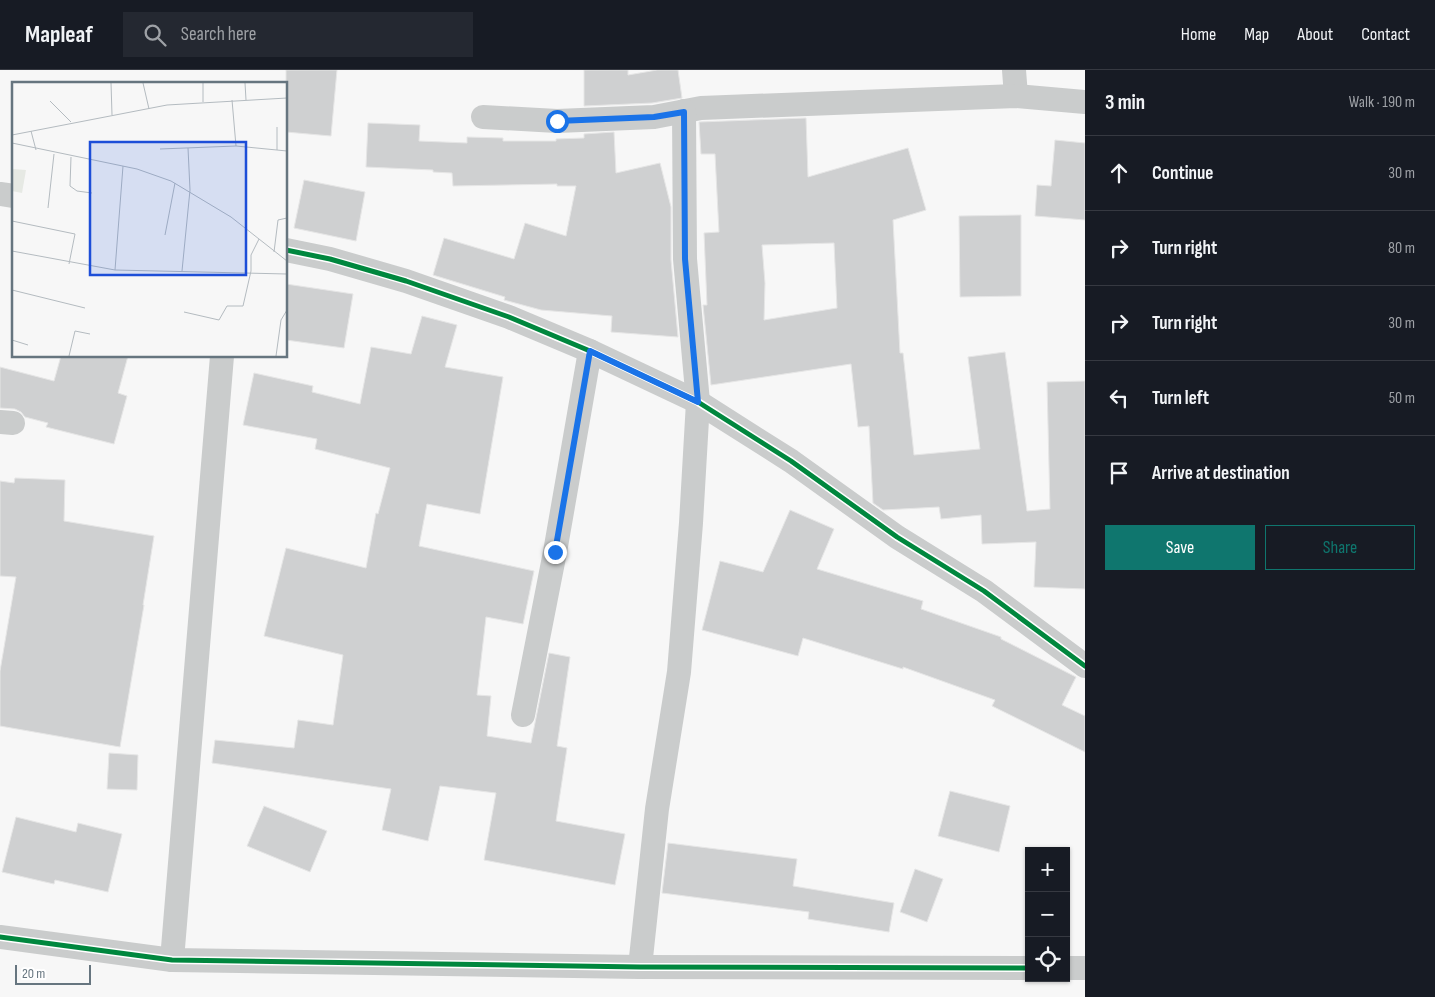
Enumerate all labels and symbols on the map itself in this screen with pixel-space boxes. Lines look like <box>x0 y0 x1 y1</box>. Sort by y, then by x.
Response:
inset map <box>12 82 288 358</box>
route start <box>546 110 569 133</box>
route end <box>544 541 567 564</box>
scale bar <box>15 962 91 985</box>

